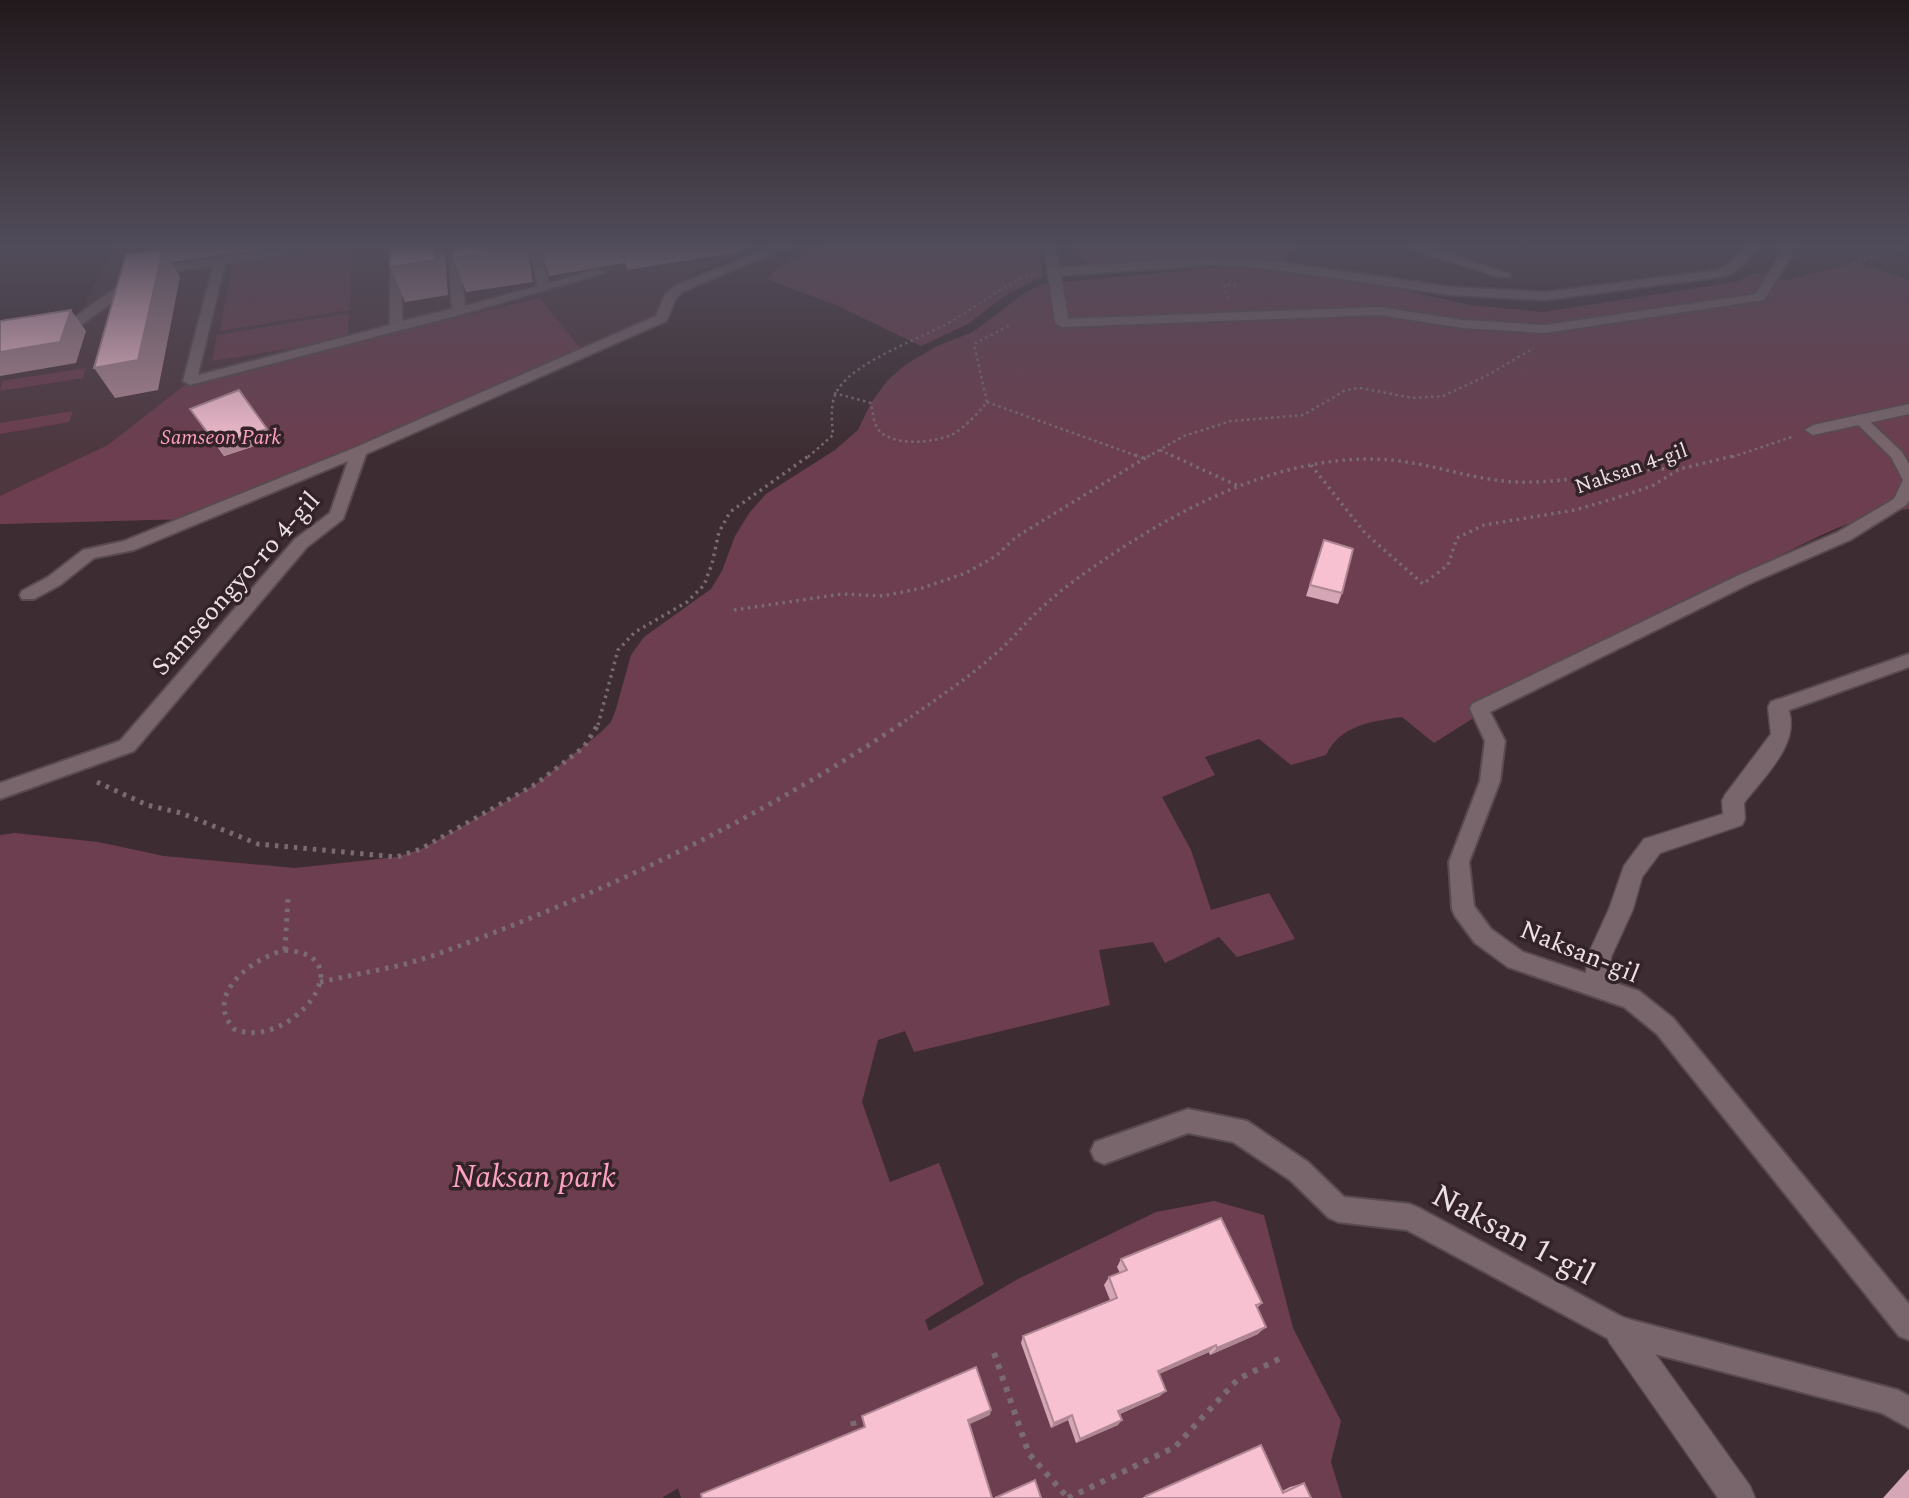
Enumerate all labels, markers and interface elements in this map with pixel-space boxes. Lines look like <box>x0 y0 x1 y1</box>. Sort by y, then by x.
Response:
park label: Samseon Park <box>161 422 281 454</box>
street label: Naksan 4-gil <box>1571 435 1692 503</box>
street label: Samseongyo-ro 4-gil <box>142 482 330 685</box>
street label: Naksan-gil <box>1514 910 1645 994</box>
park label: Naksan park <box>452 1153 616 1202</box>
street label: Naksan 1-gil <box>1423 1172 1604 1299</box>

